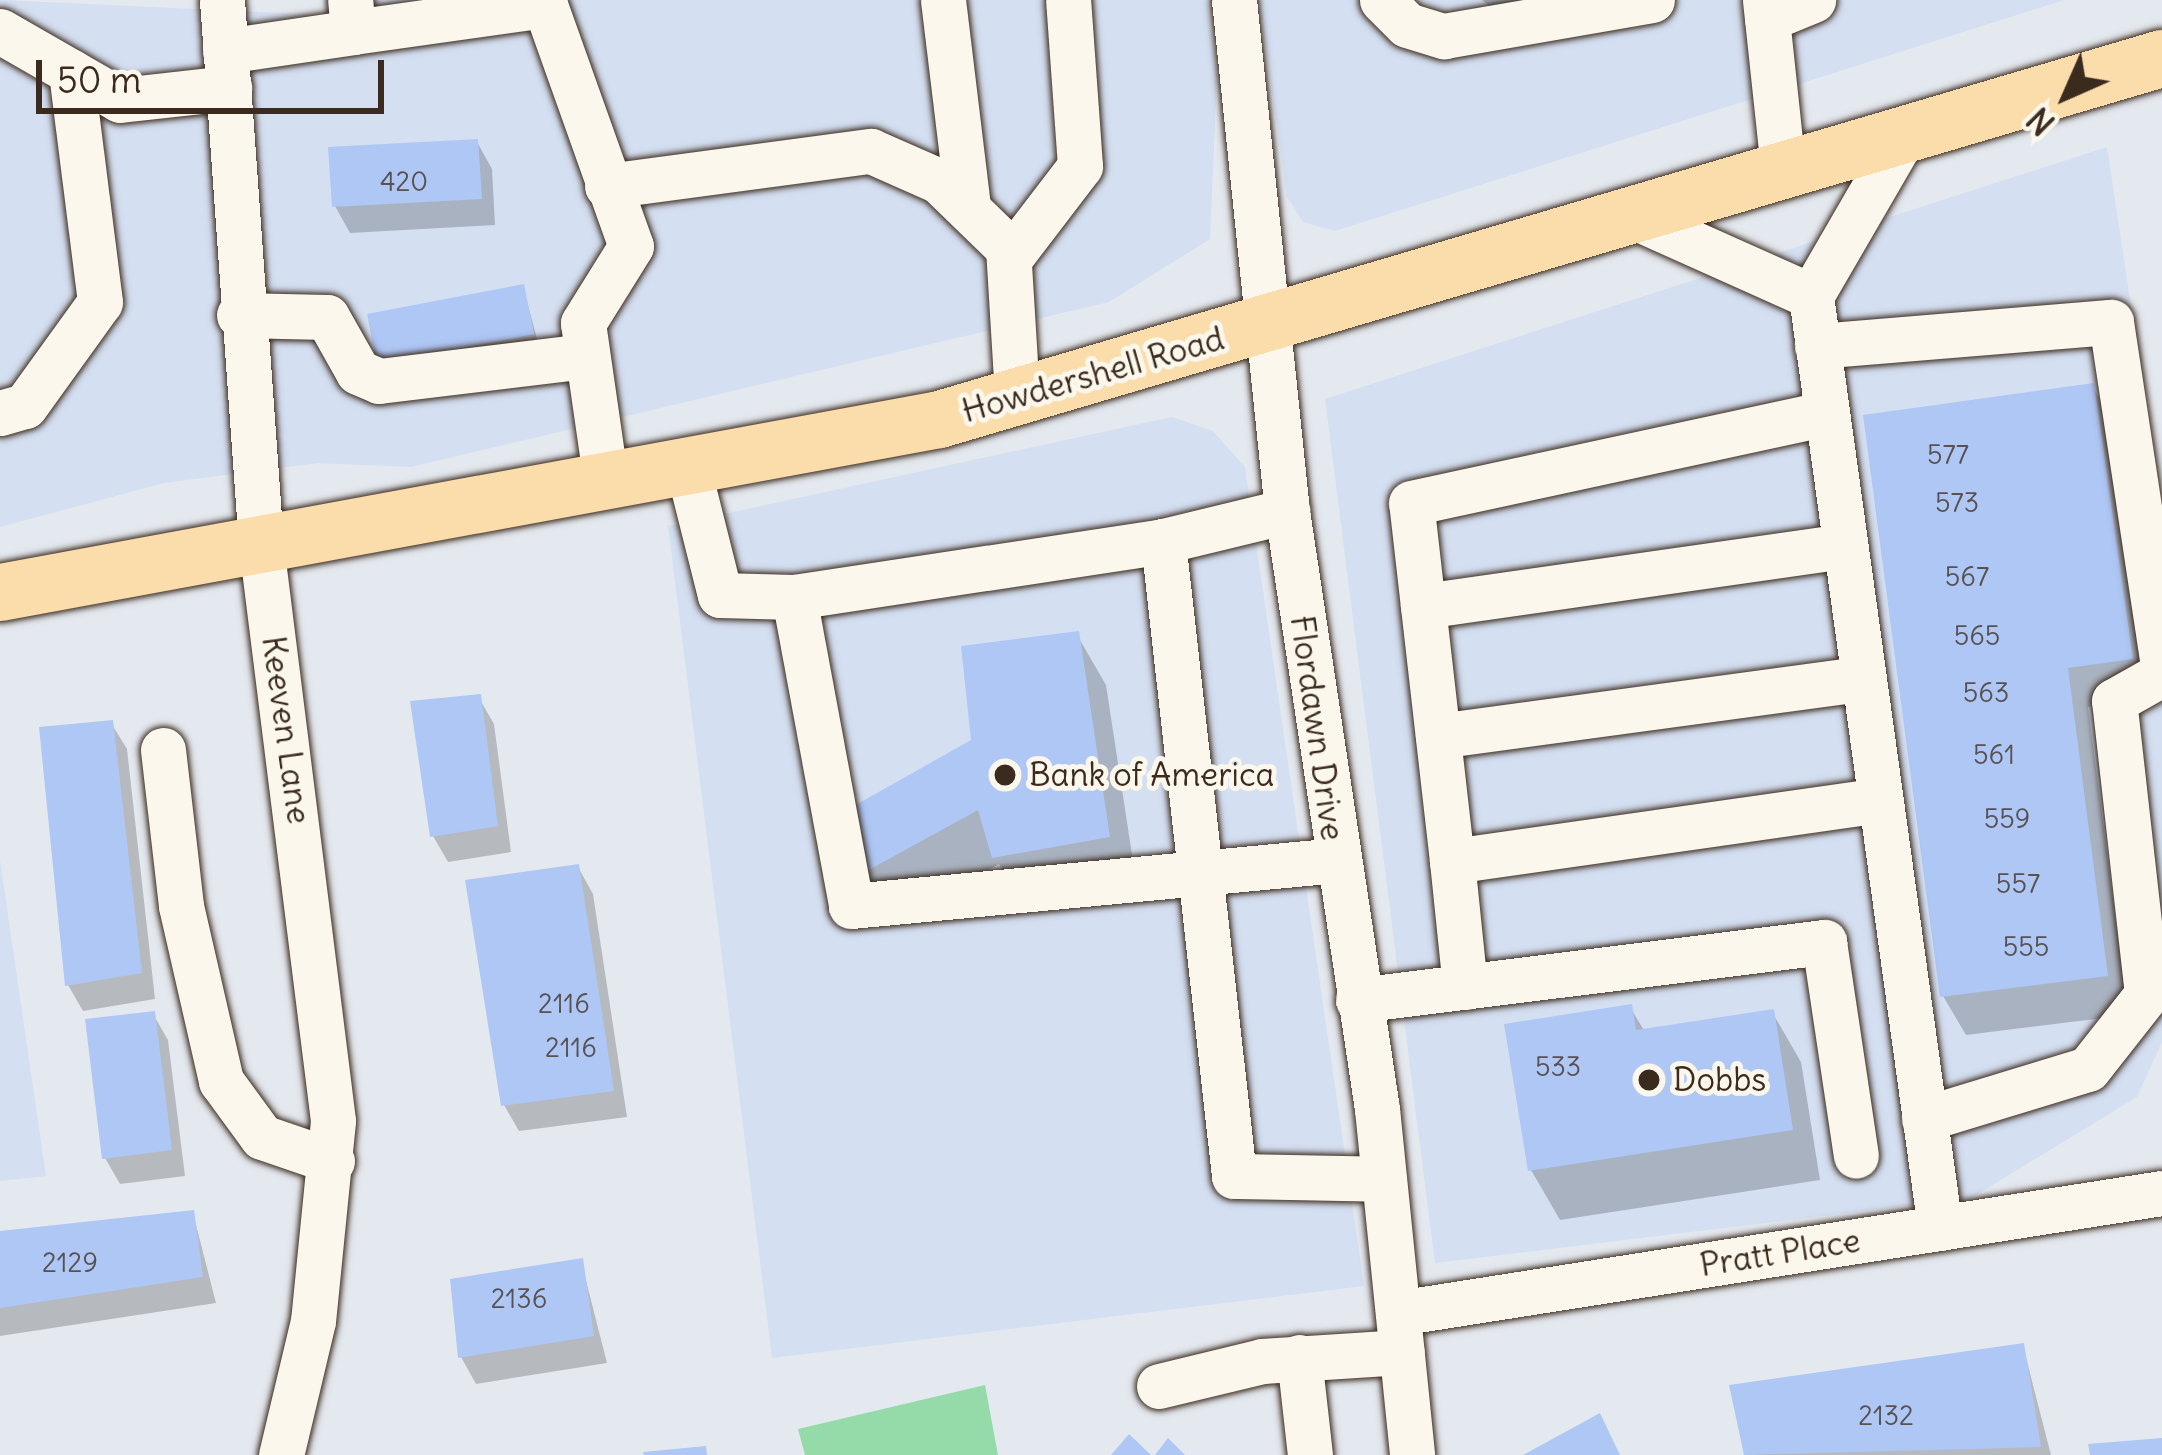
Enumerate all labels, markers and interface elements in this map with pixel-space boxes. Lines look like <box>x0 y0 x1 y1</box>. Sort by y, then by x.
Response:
scale bar <box>42 36 390 110</box>
north arrow <box>2006 36 2126 156</box>
text: 50 m <box>57 58 142 103</box>
text: N <box>2018 99 2063 144</box>
house number: 420 <box>380 166 428 198</box>
street label: Howdershell Road <box>958 319 1228 431</box>
house number: 577 <box>1927 439 1969 471</box>
house number: 573 <box>1935 487 1979 519</box>
house number: 567 <box>1945 561 1989 593</box>
street label: Flordawn Drive <box>1282 613 1352 843</box>
house number: 565 <box>1954 620 2000 652</box>
street label: Keeven Lane <box>253 633 319 827</box>
house number: 563 <box>1963 677 2009 709</box>
house number: 561 <box>1973 739 2015 771</box>
place label: Bank of America <box>1029 755 1274 795</box>
marker: Bank of America <box>992 762 1018 788</box>
house number: 559 <box>1984 803 2030 835</box>
house number: 557 <box>1996 868 2040 900</box>
house number: 555 <box>2003 931 2049 963</box>
house number: 2116 <box>538 988 590 1020</box>
house number: 2116 <box>545 1032 597 1064</box>
house number: 533 <box>1535 1051 1581 1083</box>
place label: Dobbs <box>1673 1060 1766 1100</box>
marker: Dobbs <box>1636 1067 1662 1093</box>
street label: Pratt Place <box>1697 1221 1863 1285</box>
house number: 2129 <box>42 1247 98 1279</box>
house number: 2136 <box>491 1283 547 1315</box>
house number: 2132 <box>1858 1400 1914 1432</box>

